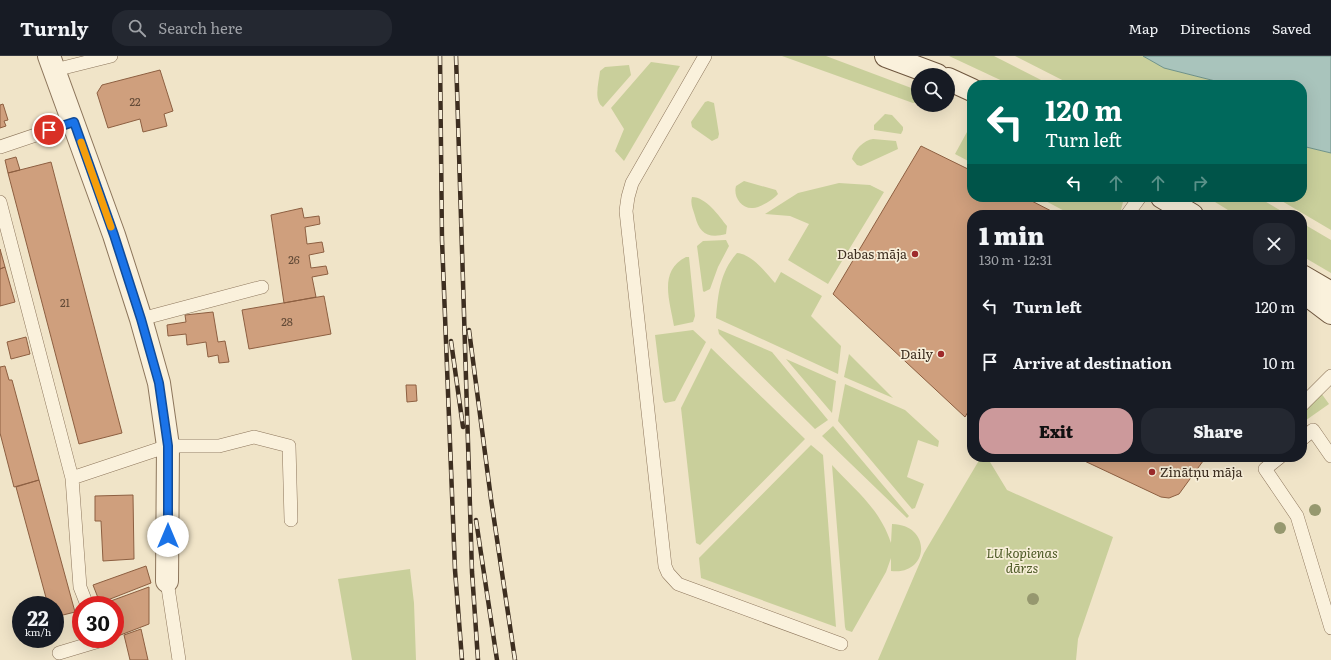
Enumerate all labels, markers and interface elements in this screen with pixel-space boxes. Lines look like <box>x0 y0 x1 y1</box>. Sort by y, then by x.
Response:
search box <box>112 10 392 46</box>
text: Turnly <box>20 14 88 42</box>
text: Search here <box>158 16 242 39</box>
icon: search <box>126 17 148 39</box>
text: Map <box>1128 18 1158 38</box>
text: Directions <box>1180 18 1250 38</box>
text: Saved <box>1272 18 1311 38</box>
map controls <box>911 68 955 112</box>
button: search <box>911 68 955 112</box>
text: 120 m <box>1045 88 1122 130</box>
house number: 22 <box>129 93 141 109</box>
icon: left <box>979 96 1031 148</box>
pin <box>32 113 66 147</box>
icon: arrive <box>38 119 60 141</box>
text: Turn left <box>1045 126 1122 153</box>
icon: left <box>1063 172 1085 194</box>
icon: ahead <box>1105 172 1127 194</box>
icon: ahead <box>1147 172 1169 194</box>
icon: right <box>1189 172 1211 194</box>
text: 1 min <box>979 217 1044 252</box>
button: close <box>1253 223 1295 265</box>
place label: Dabas māja <box>837 244 907 263</box>
marker: Dabas māja <box>910 249 920 259</box>
text: 130 m · 12:31 <box>979 250 1052 269</box>
house number: 26 <box>288 251 300 267</box>
house number: 21 <box>60 294 71 310</box>
icon: left <box>979 295 1001 317</box>
text: Turn left <box>1013 295 1082 318</box>
text: 120 m <box>1255 295 1295 318</box>
house number: 28 <box>281 313 293 329</box>
place label: Daily <box>900 344 934 363</box>
marker: Daily <box>936 349 946 359</box>
icon: arrive <box>979 351 1001 373</box>
text: Arrive at destination <box>1013 351 1172 374</box>
text: 10 m <box>1263 351 1295 374</box>
button: Exit <box>979 408 1133 454</box>
button: Share <box>1141 408 1295 454</box>
place label: Zinātņu māja <box>1160 462 1242 481</box>
marker: Zinātņu māja <box>1147 467 1157 477</box>
position arrow <box>147 515 189 557</box>
park label: LU kopienas dārzs <box>986 543 1058 577</box>
speed limit sign: 30 <box>72 596 124 648</box>
text: 22 <box>27 602 49 632</box>
text: km/h <box>25 624 51 639</box>

